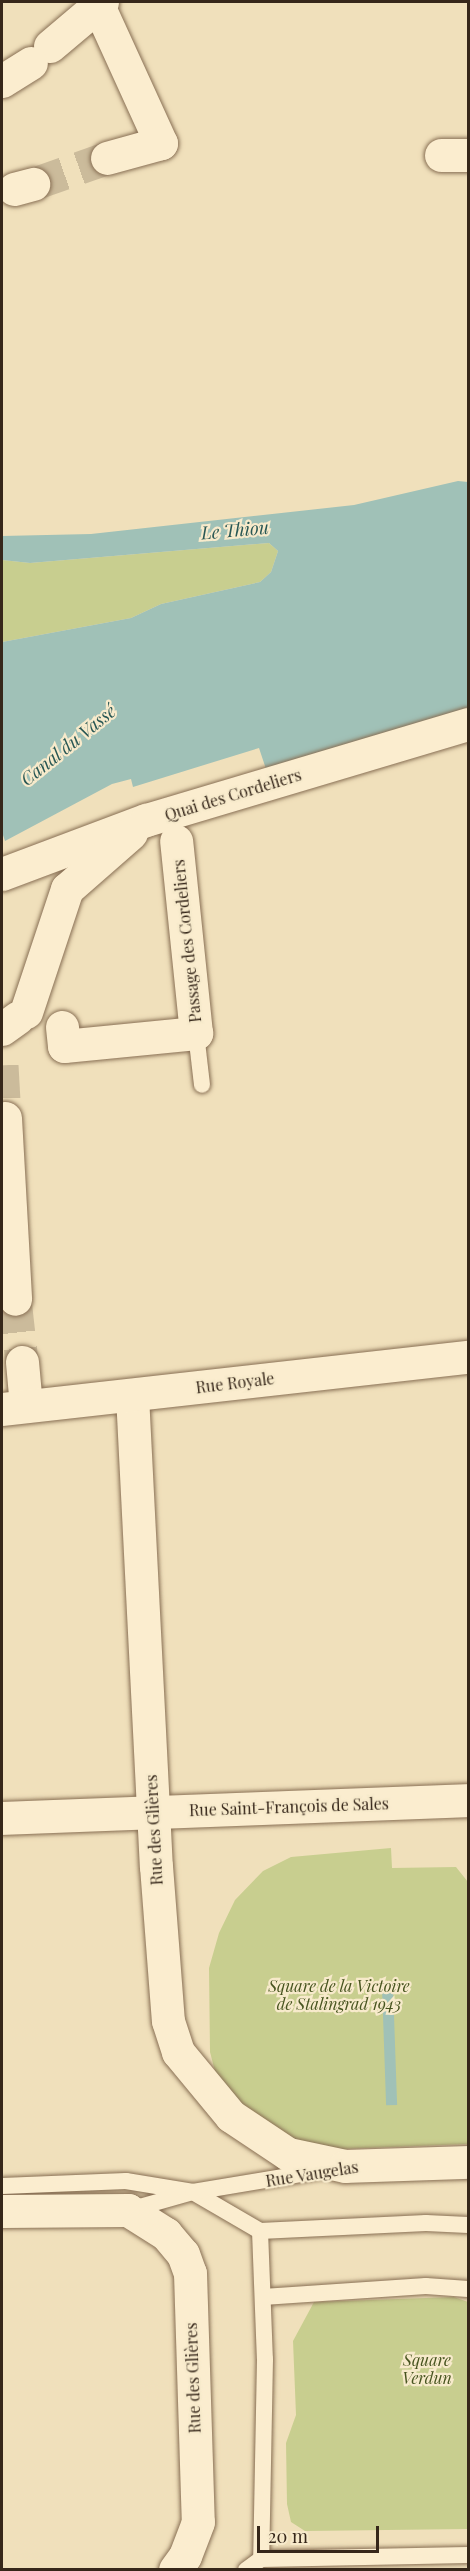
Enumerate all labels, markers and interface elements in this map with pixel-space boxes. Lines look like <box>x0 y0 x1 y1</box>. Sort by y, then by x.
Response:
water label: Le Thiou <box>200 516 270 544</box>
water label: Canal du Vassé <box>16 700 120 790</box>
street label: Quai des Cordeliers <box>162 765 304 825</box>
street label: Passage des Cordeliers <box>169 858 205 1024</box>
street label: Rue Royale <box>195 1369 275 1397</box>
street label: Rue des Glières <box>142 1774 166 1886</box>
street label: Rue Saint-François de Sales <box>189 1794 389 1820</box>
park label: Square de la Victoire de Stalingrad 1943 <box>268 1976 410 2014</box>
street label: Rue Vaugelas <box>264 2157 360 2191</box>
street label: Rue des Glières <box>181 2322 205 2434</box>
park label: Square Verdun <box>402 2350 452 2388</box>
scale bar <box>260 2514 382 2552</box>
text: 20 m <box>268 2524 308 2548</box>

